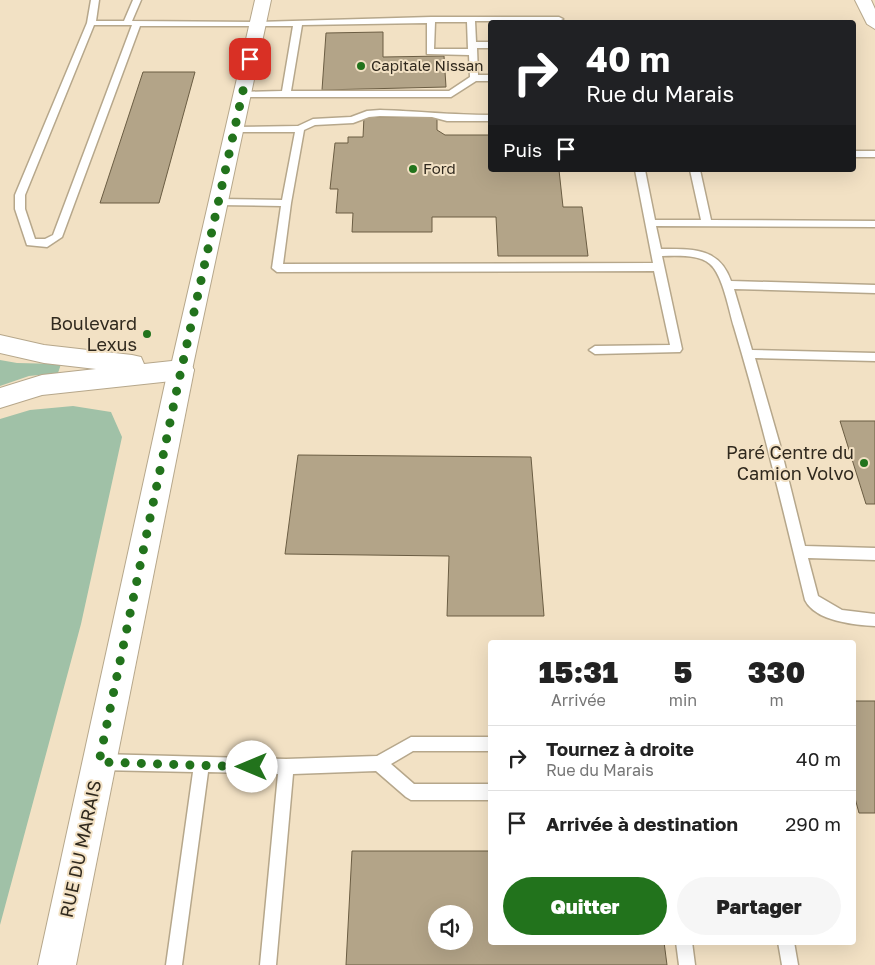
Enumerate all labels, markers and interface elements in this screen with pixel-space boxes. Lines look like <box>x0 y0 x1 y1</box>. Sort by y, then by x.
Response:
pin <box>229 38 271 80</box>
text: 40 m <box>586 38 670 80</box>
icon: right <box>503 40 568 105</box>
icon: arrive <box>236 45 264 73</box>
place label: Capitale Nissan <box>371 56 484 74</box>
marker: Capitale Nissan <box>355 60 367 72</box>
text: Rue du Marais <box>586 80 734 107</box>
icon: arrive <box>552 135 580 163</box>
text: Puis <box>503 138 542 161</box>
place label: Ford <box>423 159 456 177</box>
marker: Ford <box>407 163 419 175</box>
place label: Boulevard Lexus <box>50 312 137 355</box>
marker: Boulevard Lexus <box>141 328 153 340</box>
place label: Paré Centre du Camion Volvo <box>726 441 854 484</box>
marker: Paré Centre du Camion Volvo <box>858 457 870 469</box>
text: 15:31 <box>539 654 618 690</box>
text: 5 <box>673 654 692 690</box>
text: 330 <box>748 654 805 690</box>
text: Arrivée <box>551 690 606 710</box>
text: min <box>669 690 697 710</box>
text: m <box>769 690 784 710</box>
text: Tournez à droite <box>546 737 694 760</box>
position arrow <box>225 740 277 792</box>
icon: right <box>503 744 531 772</box>
text: 40 m <box>796 747 841 770</box>
text: Rue du Marais <box>546 760 654 780</box>
street label: RUE DU MARAIS <box>55 778 105 920</box>
icon: arrive <box>503 809 531 837</box>
text: Arrivée à destination <box>546 812 738 835</box>
text: 290 m <box>785 812 841 835</box>
button: Quitter <box>503 877 667 935</box>
button: Partager <box>677 877 841 935</box>
map controls <box>428 905 473 950</box>
button: sound <box>428 905 473 950</box>

